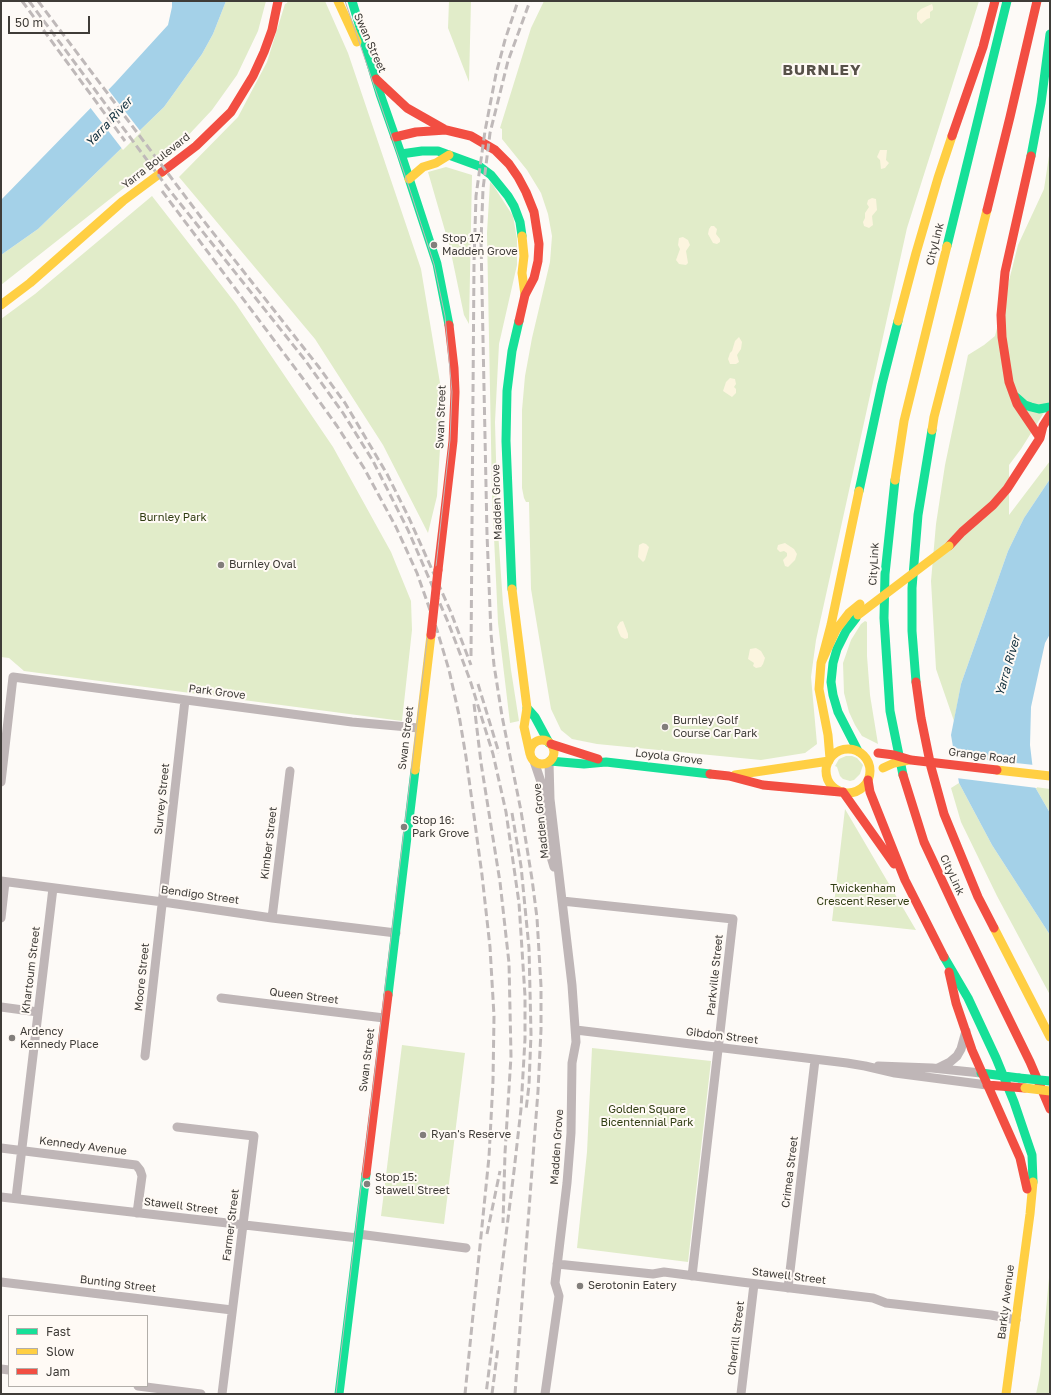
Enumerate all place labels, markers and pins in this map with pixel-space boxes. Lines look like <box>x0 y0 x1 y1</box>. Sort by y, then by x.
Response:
place label: Stop 17: Madden Grove <box>442 232 518 258</box>
marker: Stop 17: Madden Grove <box>429 240 439 250</box>
place label: Burnley Oval <box>229 558 296 572</box>
marker: Burnley Oval <box>216 560 226 570</box>
place label: Burnley Golf Course Car Park <box>673 714 758 740</box>
marker: Burnley Golf Course Car Park <box>660 722 670 732</box>
place label: Stop 16: Park Grove <box>412 814 469 840</box>
marker: Stop 16: Park Grove <box>399 822 409 832</box>
place label: Ardency Kennedy Place <box>20 1025 99 1051</box>
marker: Ardency Kennedy Place <box>7 1033 17 1043</box>
place label: Ryan's Reserve <box>431 1128 511 1142</box>
marker: Ryan's Reserve <box>418 1130 428 1140</box>
place label: Stop 15: Stawell Street <box>375 1171 450 1197</box>
marker: Stop 15: Stawell Street <box>362 1179 372 1189</box>
place label: Serotonin Eatery <box>588 1279 677 1293</box>
marker: Serotonin Eatery <box>575 1281 585 1291</box>

